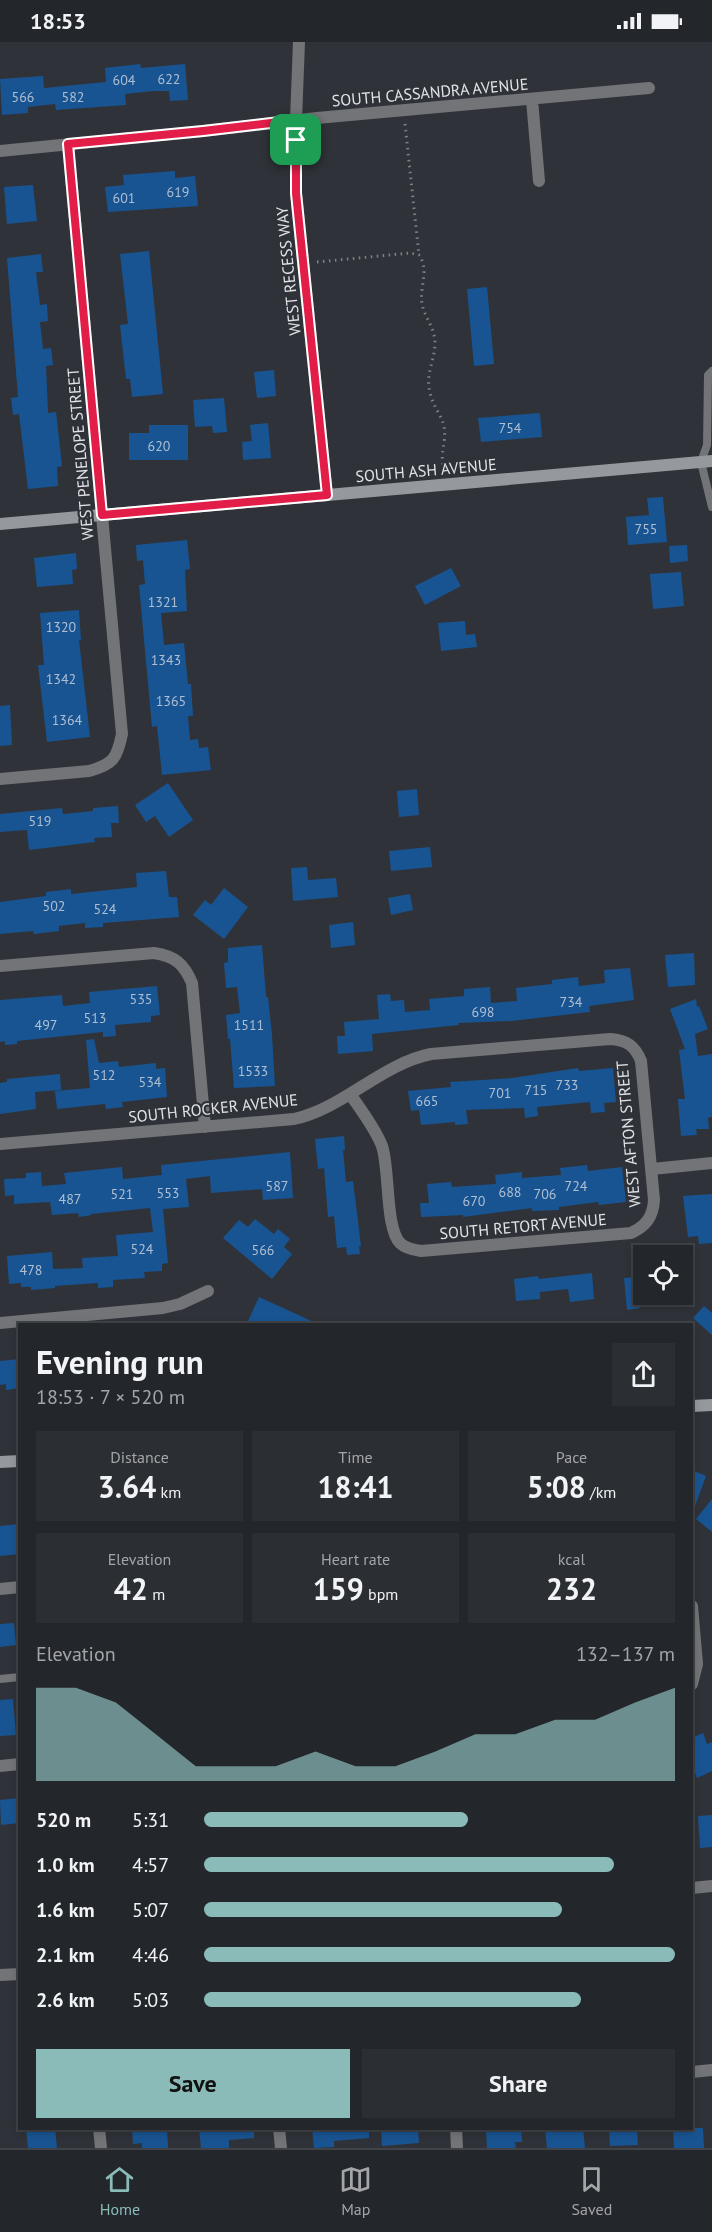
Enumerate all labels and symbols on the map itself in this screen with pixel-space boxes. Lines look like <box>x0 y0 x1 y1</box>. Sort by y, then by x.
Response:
house number: 622 <box>158 70 180 88</box>
house number: 604 <box>113 71 136 89</box>
street label: SOUTH CASSANDRA AVENUE <box>331 73 529 111</box>
house number: 566 <box>12 88 34 106</box>
house number: 582 <box>62 88 84 106</box>
pin <box>270 114 321 165</box>
house number: 619 <box>167 183 189 201</box>
house number: 601 <box>113 189 135 207</box>
street label: WEST RECESS WAY <box>271 205 305 336</box>
street label: WEST PENELOPE STREET <box>63 367 97 541</box>
house number: 754 <box>499 419 522 437</box>
house number: 620 <box>148 437 171 455</box>
street label: SOUTH ASH AVENUE <box>355 454 497 486</box>
house number: 755 <box>635 520 657 538</box>
house number: 1321 <box>148 593 178 611</box>
house number: 1320 <box>46 618 77 636</box>
house number: 1343 <box>151 651 181 669</box>
house number: 1342 <box>46 670 76 688</box>
house number: 1365 <box>156 692 186 710</box>
house number: 1364 <box>52 711 83 729</box>
house number: 519 <box>29 812 51 830</box>
house number: 502 <box>43 897 65 915</box>
house number: 524 <box>94 900 117 918</box>
house number: 535 <box>130 990 152 1008</box>
house number: 734 <box>560 993 583 1011</box>
house number: 698 <box>472 1003 494 1021</box>
house number: 513 <box>84 1009 106 1027</box>
house number: 497 <box>35 1016 57 1034</box>
house number: 1511 <box>234 1016 264 1034</box>
street label: WEST AFTON STREET <box>612 1060 644 1208</box>
house number: 1533 <box>238 1062 268 1080</box>
house number: 512 <box>93 1066 115 1084</box>
house number: 534 <box>139 1073 162 1091</box>
house number: 733 <box>556 1076 578 1094</box>
house number: 715 <box>525 1081 547 1099</box>
house number: 701 <box>489 1084 511 1102</box>
street label: SOUTH ROCKER AVENUE <box>127 1089 299 1127</box>
house number: 665 <box>416 1092 438 1110</box>
house number: 587 <box>266 1177 288 1195</box>
house number: 724 <box>565 1177 588 1195</box>
house number: 688 <box>499 1183 521 1201</box>
house number: 553 <box>157 1184 179 1202</box>
house number: 521 <box>111 1185 133 1203</box>
house number: 706 <box>534 1185 556 1203</box>
house number: 487 <box>59 1190 81 1208</box>
house number: 670 <box>463 1192 486 1210</box>
street label: SOUTH RETORT AVENUE <box>439 1209 607 1243</box>
house number: 524 <box>131 1240 154 1258</box>
house number: 566 <box>252 1241 274 1259</box>
house number: 478 <box>20 1261 42 1279</box>

